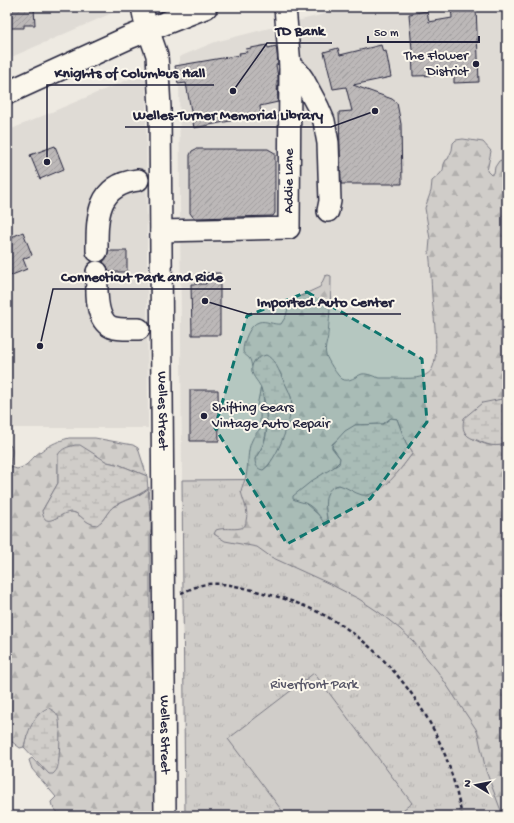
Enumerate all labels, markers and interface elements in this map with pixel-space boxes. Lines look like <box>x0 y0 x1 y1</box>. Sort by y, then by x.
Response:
callout: TD Bank <box>267 16 332 43</box>
scale bar <box>368 18 479 44</box>
text: TD Bank <box>275 23 327 41</box>
text: 50 m <box>374 27 399 41</box>
place label: The Flower District <box>403 48 469 81</box>
callout: Knights of Columbus Hall <box>47 58 214 85</box>
marker: The Flower District <box>471 59 481 69</box>
text: Knights of Columbus Hall <box>54 65 206 83</box>
callout: Welles-Turner Memorial Library <box>125 100 331 127</box>
text: Welles-Turner Memorial Library <box>132 107 324 125</box>
street label: Addie Lane <box>281 148 298 214</box>
callout: Connecticut Park and Ride <box>53 262 231 289</box>
text: Connecticut Park and Ride <box>60 269 224 287</box>
callout: Imported Auto Center <box>248 287 401 314</box>
text: Imported Auto Center <box>257 294 395 312</box>
street label: Welles Street <box>153 371 171 451</box>
place label: Shifting Gears Vintage Auto Repair <box>211 400 331 433</box>
marker: Shifting Gears Vintage Auto Repair <box>199 411 209 421</box>
park label: Riverfront Park <box>270 677 360 694</box>
street label: Welles Street <box>156 695 173 775</box>
north arrow <box>456 765 496 805</box>
text: N <box>462 779 475 788</box>

